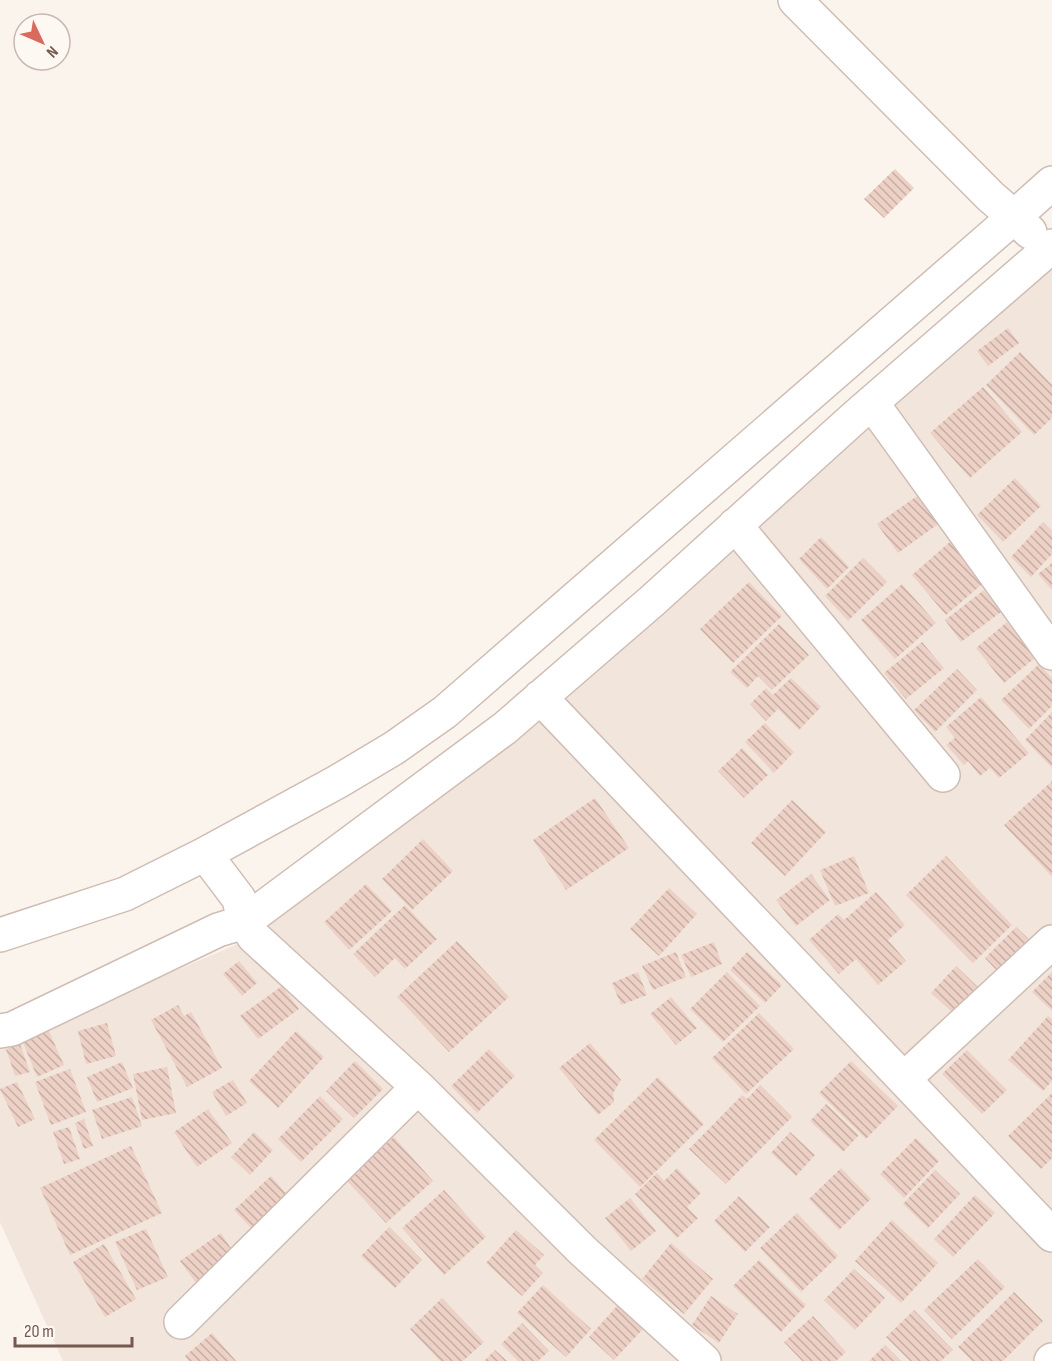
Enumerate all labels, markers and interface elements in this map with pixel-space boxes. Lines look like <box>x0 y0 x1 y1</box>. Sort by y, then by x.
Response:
north arrow <box>12 12 72 72</box>
text: N <box>42 42 62 61</box>
scale bar <box>15 1310 132 1348</box>
text: 20 m <box>24 1321 54 1342</box>

